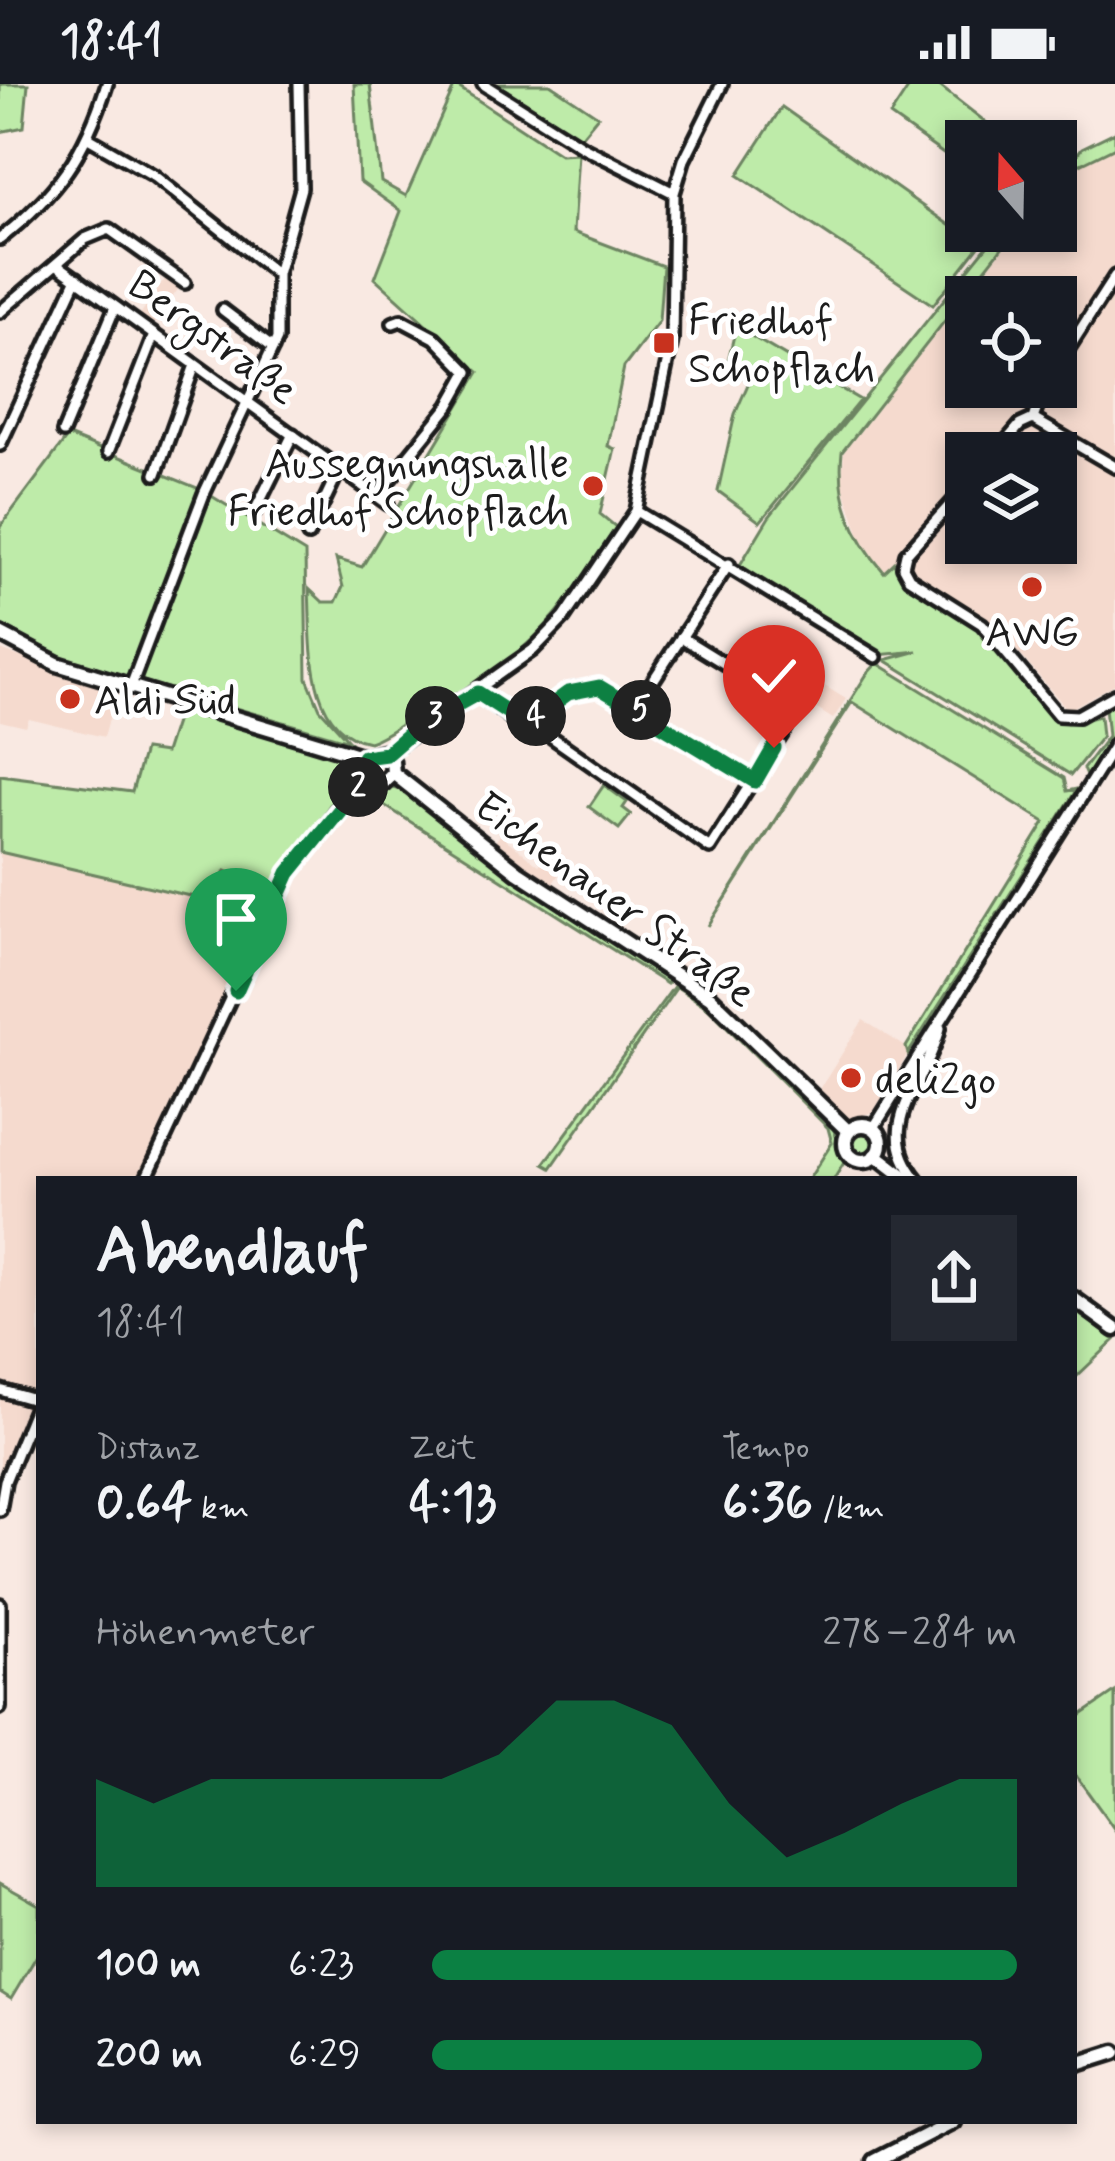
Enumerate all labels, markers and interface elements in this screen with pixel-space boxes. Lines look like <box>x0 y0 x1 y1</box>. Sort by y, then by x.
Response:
text: 18:41 <box>60 13 162 72</box>
north arrow <box>945 120 1077 252</box>
map controls <box>945 120 1077 564</box>
street label: Bergstraße <box>114 259 308 422</box>
button: locate <box>945 276 1077 408</box>
place label: Friedhof Schopflach <box>688 295 875 398</box>
marker: Friedhof Schopflach <box>651 330 677 356</box>
button: layers <box>945 432 1077 564</box>
place label: Aussegnungshalle Friedhof Schopflach <box>227 438 569 541</box>
marker: Aussegnungshalle Friedhof Schopflach <box>580 473 606 499</box>
marker: AWG <box>1019 574 1045 600</box>
place label: AWG <box>985 607 1079 662</box>
pin <box>723 625 825 748</box>
icon: check <box>741 643 807 709</box>
place label: Aldi Süd <box>94 675 236 730</box>
pin: 5 <box>611 680 671 740</box>
marker: Aldi Süd <box>57 686 83 712</box>
pin: 3 <box>405 686 465 746</box>
pin: 4 <box>506 686 566 746</box>
text: 5 <box>631 688 651 732</box>
text: 3 <box>428 694 442 738</box>
text: 4 <box>526 694 546 738</box>
pin: 2 <box>328 757 388 817</box>
text: 2 <box>350 765 366 809</box>
street label: Eichenauer Straße <box>462 780 766 1021</box>
pin <box>185 868 287 991</box>
icon: arrive <box>203 886 269 952</box>
place label: deli2go <box>875 1054 996 1109</box>
marker: deli2go <box>838 1065 864 1091</box>
text: Abendlauf <box>96 1210 368 1296</box>
button: share <box>891 1215 1017 1341</box>
text: 18:41 <box>96 1298 185 1349</box>
text: Distanz <box>96 1427 200 1471</box>
text: Zeit <box>409 1427 476 1471</box>
text: Tempo <box>722 1427 809 1471</box>
text: 0.64 <box>96 1471 192 1537</box>
text: 4:13 <box>409 1471 497 1537</box>
text: 6:36 <box>722 1471 813 1537</box>
text: km <box>192 1487 249 1531</box>
text: /km <box>813 1487 884 1531</box>
text: Höhenmeter <box>96 1608 314 1659</box>
text: 278–284 m <box>822 1608 1017 1659</box>
text: 100 m <box>96 1940 201 1991</box>
text: 6:23 <box>288 1940 354 1991</box>
text: 200 m <box>96 2030 202 2081</box>
text: 6:29 <box>288 2030 361 2081</box>

